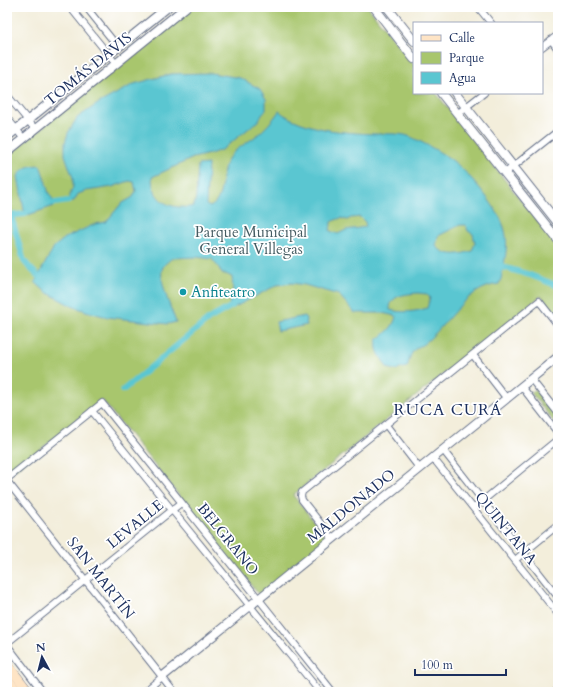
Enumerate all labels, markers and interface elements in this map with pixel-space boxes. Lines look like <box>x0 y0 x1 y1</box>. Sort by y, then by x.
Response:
legend <box>413 22 543 94</box>
street label: TOMÁS DAVIS <box>40 28 136 110</box>
text: Calle <box>449 30 475 46</box>
text: Parque <box>449 50 484 66</box>
text: Agua <box>449 70 477 86</box>
park label: Parque Municipal General Villegas <box>195 222 307 259</box>
place label: Anfiteatro <box>191 282 255 302</box>
marker: Anfiteatro <box>178 287 188 297</box>
district label: RUCA CURÁ <box>394 399 502 421</box>
street label: MALDONADO <box>303 464 399 548</box>
street label: QUINTANA <box>470 487 542 569</box>
street label: LEVALLE <box>103 495 167 553</box>
street label: BELGRANO <box>193 499 263 579</box>
street label: SAN MARTÍN <box>63 533 140 623</box>
north arrow <box>22 637 62 677</box>
text: N <box>35 639 47 656</box>
scale bar <box>415 651 506 677</box>
text: 100 m <box>421 657 454 673</box>

